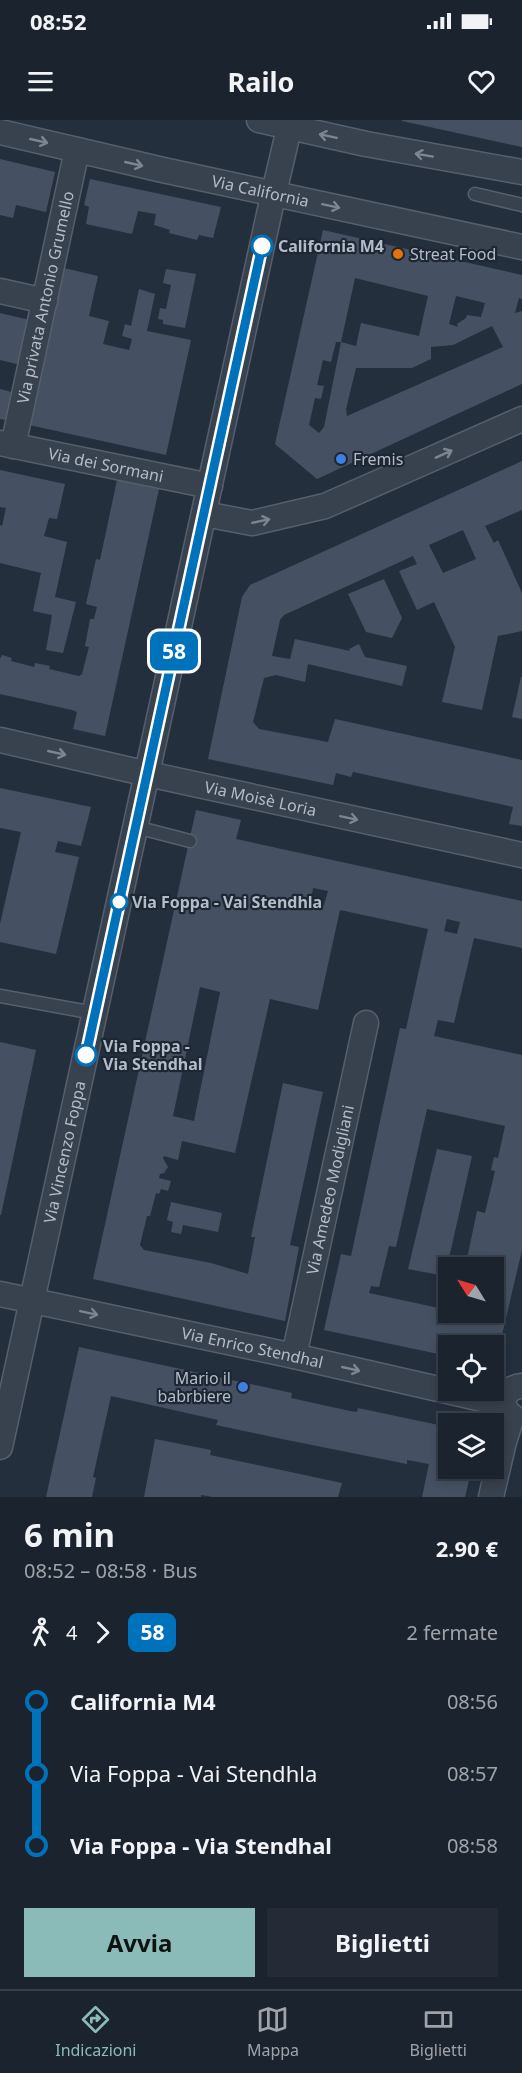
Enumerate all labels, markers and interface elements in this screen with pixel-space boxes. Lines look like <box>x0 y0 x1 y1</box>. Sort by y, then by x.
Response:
text: 08:52 <box>30 6 87 36</box>
text: Railo <box>228 63 294 100</box>
icon: menu <box>24 65 57 98</box>
icon: heart <box>465 65 498 98</box>
one-way arrow <box>318 130 338 141</box>
one-way arrow <box>29 136 48 148</box>
one-way arrow <box>415 149 434 160</box>
one-way arrow <box>124 158 143 170</box>
street label: Via California <box>210 170 311 212</box>
street label: Via privata Antonio Grumello <box>11 189 79 406</box>
one-way arrow <box>321 200 340 212</box>
marker: California M4 <box>251 235 273 257</box>
place label: California M4 <box>278 235 384 257</box>
place label: Streat Food <box>410 243 496 265</box>
marker: Streat Food <box>391 247 405 261</box>
street label: Via dei Sormani <box>46 442 165 487</box>
one-way arrow <box>434 447 452 459</box>
place label: Fremis <box>353 448 403 470</box>
marker: Fremis <box>334 452 348 466</box>
one-way arrow <box>252 514 271 526</box>
line badge: 58 <box>147 632 201 670</box>
text: 58 <box>162 637 186 665</box>
one-way arrow <box>47 748 66 760</box>
street label: Via Moisè Loria <box>203 776 319 821</box>
one-way arrow <box>339 812 358 824</box>
place label: Via Foppa - Vai Stendhla <box>132 891 322 913</box>
marker: Via Foppa - Vai Stendhla <box>110 893 128 911</box>
place label: Via Foppa - Via Stendhal <box>103 1035 203 1075</box>
marker: Via Foppa - Via Stendhal <box>75 1044 97 1066</box>
street label: Via Vincenzo Foppa <box>38 1079 91 1225</box>
street label: Via Amedeo Modigliani <box>301 1103 359 1277</box>
north arrow <box>438 1257 504 1323</box>
map controls <box>438 1257 504 1479</box>
one-way arrow <box>79 1308 99 1319</box>
street label: Via Enrico Stendhal <box>180 1322 325 1373</box>
button: locate <box>438 1335 504 1401</box>
one-way arrow <box>340 1364 360 1375</box>
place label: Mario il babrbiere <box>157 1367 231 1407</box>
marker: Mario il babrbiere <box>236 1380 250 1394</box>
button: layers <box>438 1413 504 1479</box>
text: 6 min <box>24 1512 115 1557</box>
text: 2.90 € <box>436 1533 498 1563</box>
text: 08:52 – 08:58 · Bus <box>24 1557 197 1584</box>
icon: walk <box>24 1616 57 1649</box>
icon: forward <box>86 1616 119 1649</box>
text: 58 <box>140 1618 164 1646</box>
text: 4 <box>66 1619 77 1646</box>
text: 2 fermate <box>407 1619 498 1646</box>
text: California M4 <box>70 1686 216 1716</box>
text: 08:56 <box>447 1688 498 1715</box>
text: Via Foppa - Vai Stendhla <box>70 1758 317 1788</box>
text: 08:57 <box>447 1760 498 1787</box>
text: Via Foppa - Via Stendhal <box>70 1830 332 1860</box>
text: 08:58 <box>447 1832 498 1859</box>
button: Avvia <box>24 1908 255 1977</box>
button: Biglietti <box>267 1908 498 1977</box>
tab: Indicazioni <box>55 2003 136 2061</box>
tab: Mappa <box>247 2003 299 2061</box>
tab: Biglietti <box>409 2003 467 2061</box>

